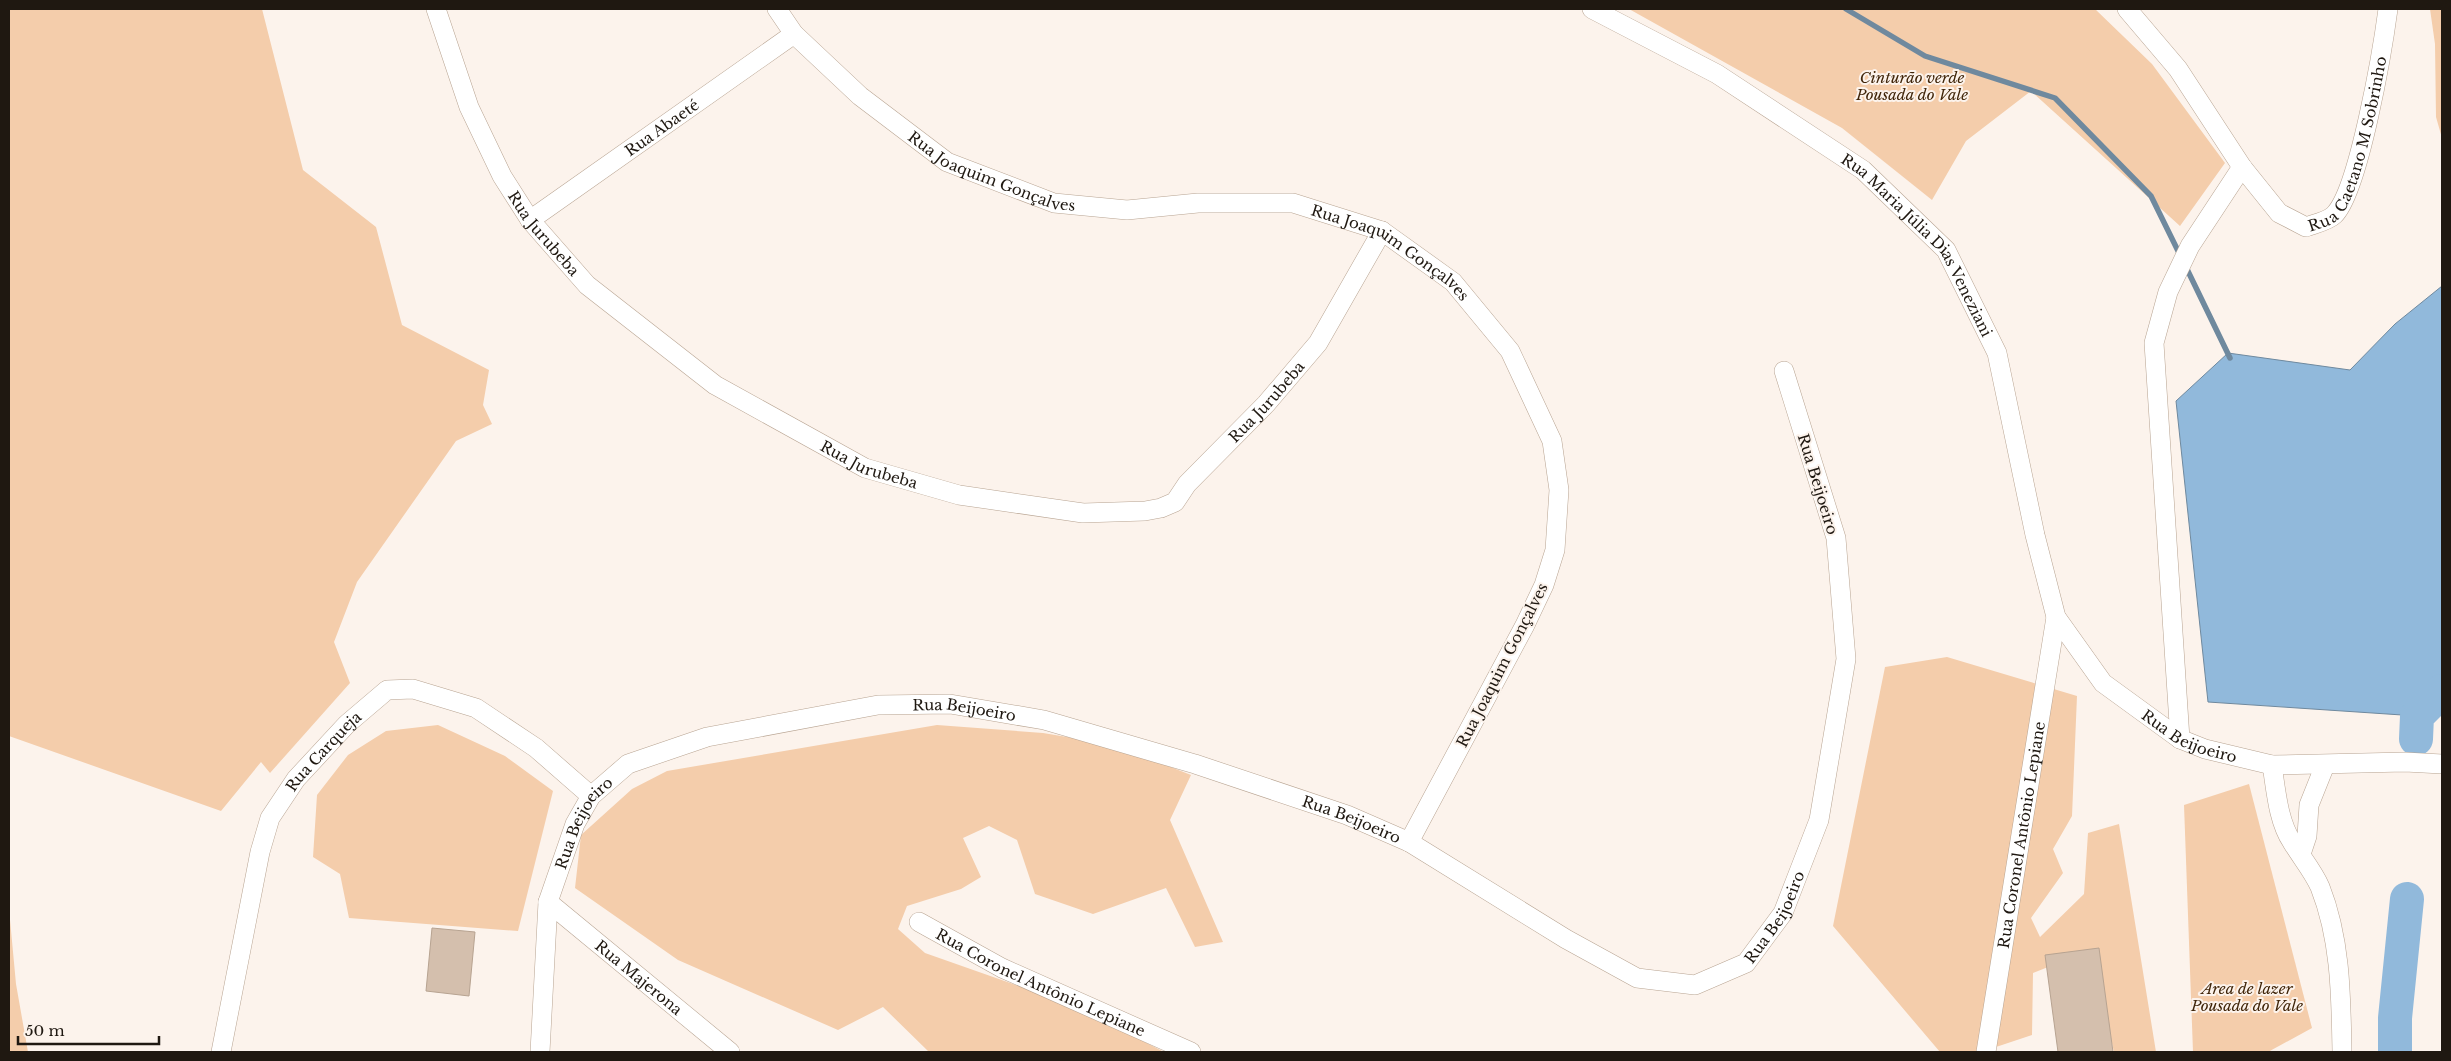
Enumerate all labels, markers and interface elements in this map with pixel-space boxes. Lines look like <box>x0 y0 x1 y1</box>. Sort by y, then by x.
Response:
street label: Rua Caetano M Sobrinho <box>2305 55 2390 235</box>
park label: Cinturão verde Pousada do Vale <box>1855 68 1968 104</box>
street label: Rua Abaeté <box>621 95 702 160</box>
street label: Rua Joaquim Gonçalves <box>905 127 1076 215</box>
street label: Rua Maria Júlia Dias Veneziani <box>1838 149 1997 340</box>
street label: Rua Jurubeba <box>504 187 584 280</box>
street label: Rua Joaquim Gonçalves <box>1309 200 1474 304</box>
street label: Rua Jurubeba <box>1224 356 1309 446</box>
street label: Rua Beijoeiro <box>1794 431 1842 537</box>
street label: Rua Jurubeba <box>817 436 921 492</box>
street label: Rua Joaquim Gonçalves <box>1452 580 1552 750</box>
street label: Rua Beijoeiro <box>912 694 1018 725</box>
street label: Rua Beijoeiro <box>2138 705 2239 766</box>
street label: Rua Carqueja <box>281 706 365 795</box>
street label: Rua Coronel Antônio Lepiane <box>1993 720 2049 950</box>
street label: Rua Beijoeiro <box>551 772 616 872</box>
street label: Rua Beijoeiro <box>1300 791 1404 847</box>
street label: Rua Beijoeiro <box>1740 868 1808 967</box>
street label: Rua Coronel Antônio Lepiane <box>933 924 1148 1040</box>
street label: Rua Majerona <box>591 935 687 1019</box>
park label: Area de lazer Pousada do Vale <box>2190 979 2303 1015</box>
scale bar <box>18 1014 159 1046</box>
text: 50 m <box>25 1021 65 1040</box>

